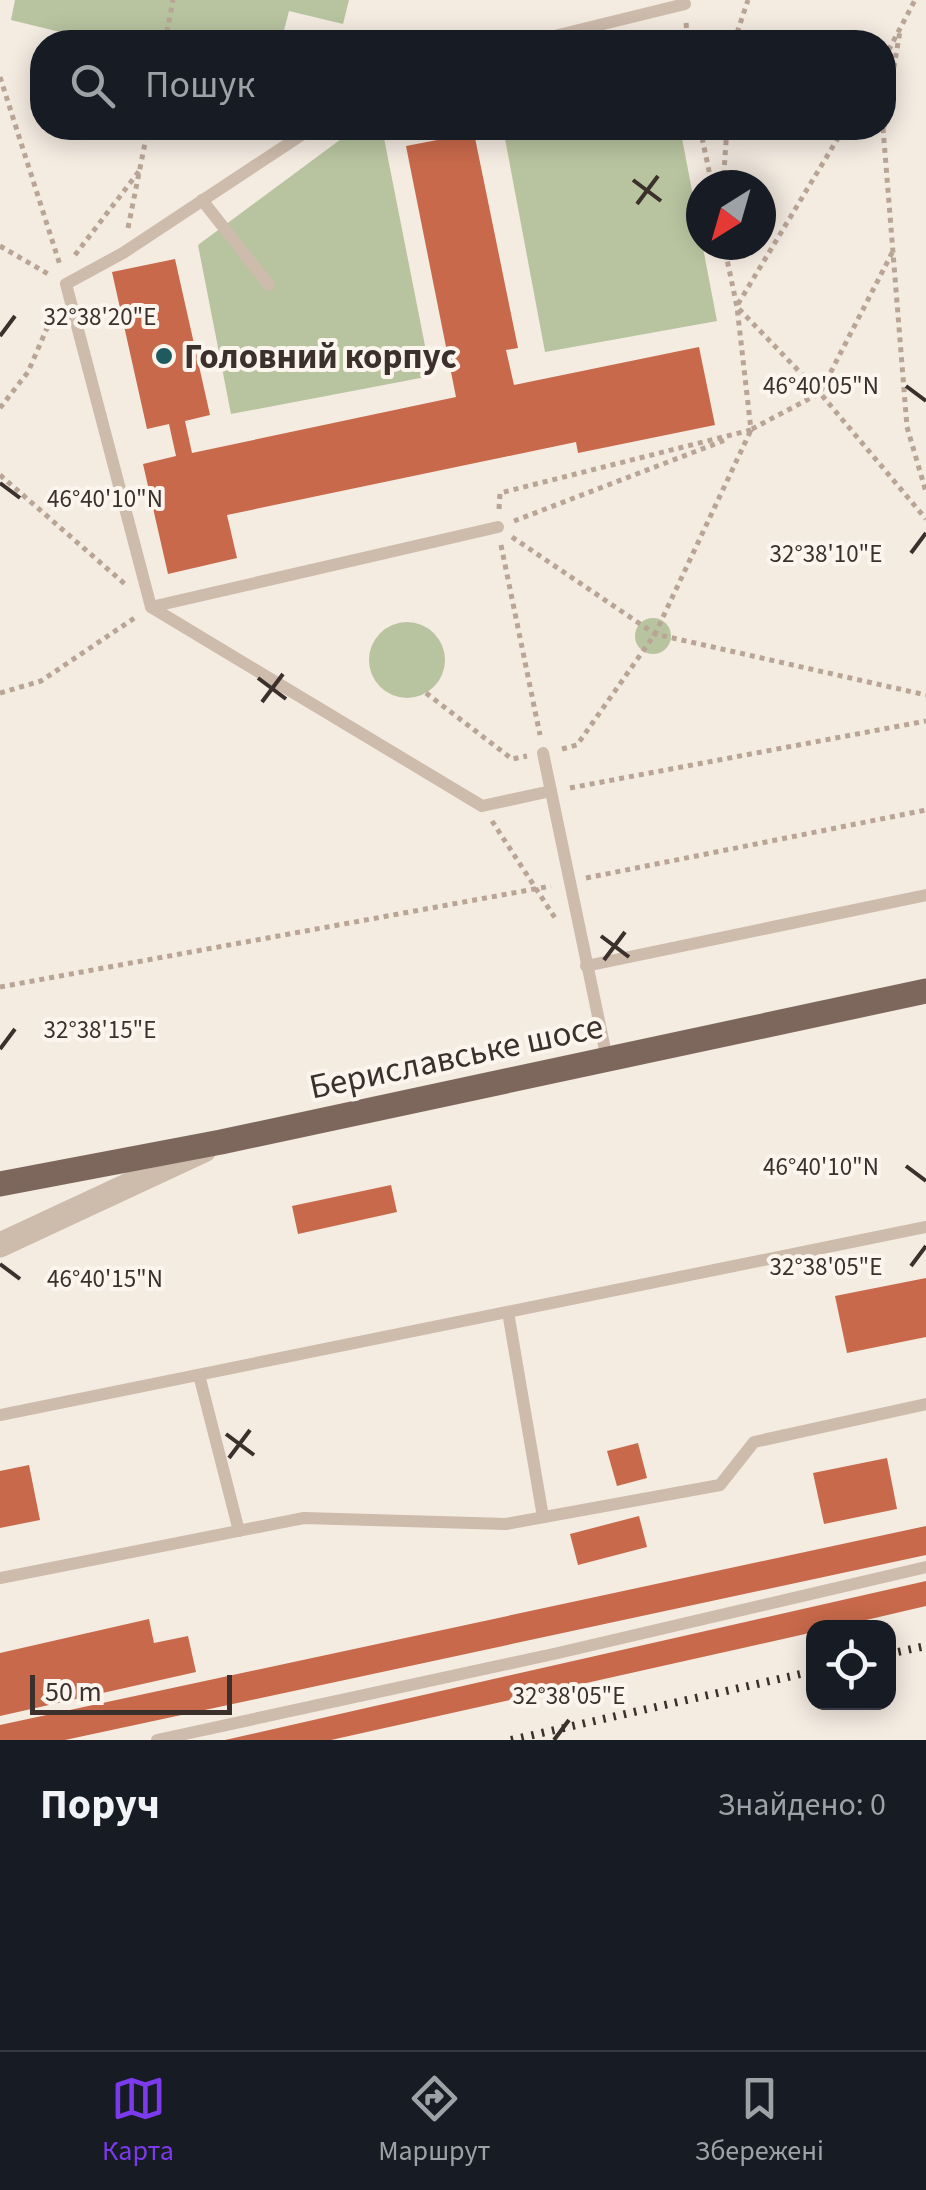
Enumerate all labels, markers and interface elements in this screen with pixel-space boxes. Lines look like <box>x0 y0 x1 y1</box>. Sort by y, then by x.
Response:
search box <box>30 30 896 140</box>
icon: search <box>65 58 120 113</box>
text: Пошук <box>145 58 255 112</box>
north arrow <box>686 170 776 260</box>
text: 32°38'20"E <box>44 299 156 335</box>
place label: Головний корпус <box>184 332 457 382</box>
marker: Головний корпус <box>153 345 175 367</box>
text: 46°40'05"N <box>763 368 879 404</box>
text: 46°40'10"N <box>47 481 163 517</box>
text: 32°38'10"E <box>770 536 882 572</box>
street label: Бериславське шосе <box>305 1001 608 1113</box>
text: 32°38'15"E <box>44 1012 156 1048</box>
text: 46°40'10"N <box>763 1149 879 1185</box>
text: 32°38'05"E <box>770 1249 882 1285</box>
text: 46°40'15"N <box>47 1261 163 1297</box>
map controls <box>806 1620 896 1710</box>
button: locate <box>806 1620 896 1710</box>
scale bar <box>30 1670 232 1714</box>
text: 50 m <box>45 1672 102 1712</box>
text: 32°38'05"E <box>513 1678 625 1714</box>
text: Поруч <box>40 1775 160 1835</box>
text: Знайдено: 0 <box>718 1782 886 1828</box>
tab: Карта <box>102 2071 174 2171</box>
tab: Маршрут <box>378 2071 491 2171</box>
tab: Збережені <box>695 2071 824 2171</box>

